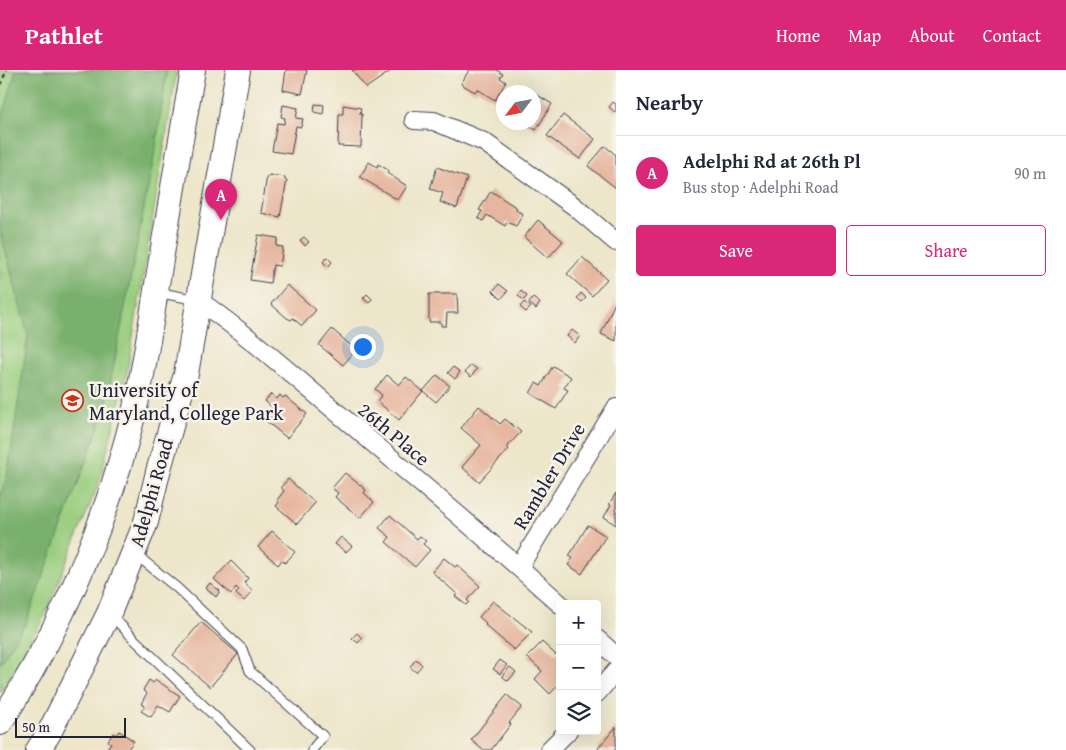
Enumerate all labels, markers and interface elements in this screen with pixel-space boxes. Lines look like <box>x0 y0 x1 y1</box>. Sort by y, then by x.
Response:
text: Pathlet <box>25 18 103 53</box>
text: Home <box>776 22 820 49</box>
text: Map <box>848 22 881 49</box>
text: About <box>909 22 955 49</box>
text: Contact <box>983 22 1041 49</box>
north arrow <box>496 85 541 130</box>
text: Nearby <box>636 87 703 118</box>
text: Adelphi Rd at 26th Pl <box>683 147 861 175</box>
text: A <box>647 161 657 185</box>
text: 90 m <box>1014 161 1046 185</box>
text: Bus stop · Adelphi Road <box>683 175 838 199</box>
pin: A <box>205 179 237 220</box>
button: Save <box>636 225 836 276</box>
button: Share <box>846 225 1046 276</box>
your location <box>350 334 376 360</box>
place label: University of Maryland, College Park <box>89 375 284 427</box>
school or university icon: University of Maryland, College Park <box>61 389 85 413</box>
street label: 26th Place <box>352 395 437 472</box>
street label: Rambler Drive <box>505 417 592 535</box>
street label: Adelphi Road <box>121 435 180 551</box>
map controls <box>556 600 601 735</box>
button: + <box>556 600 601 645</box>
button: − <box>556 645 601 690</box>
button: layers <box>556 690 601 735</box>
scale bar <box>15 715 126 738</box>
text: 50 m <box>22 717 50 737</box>

